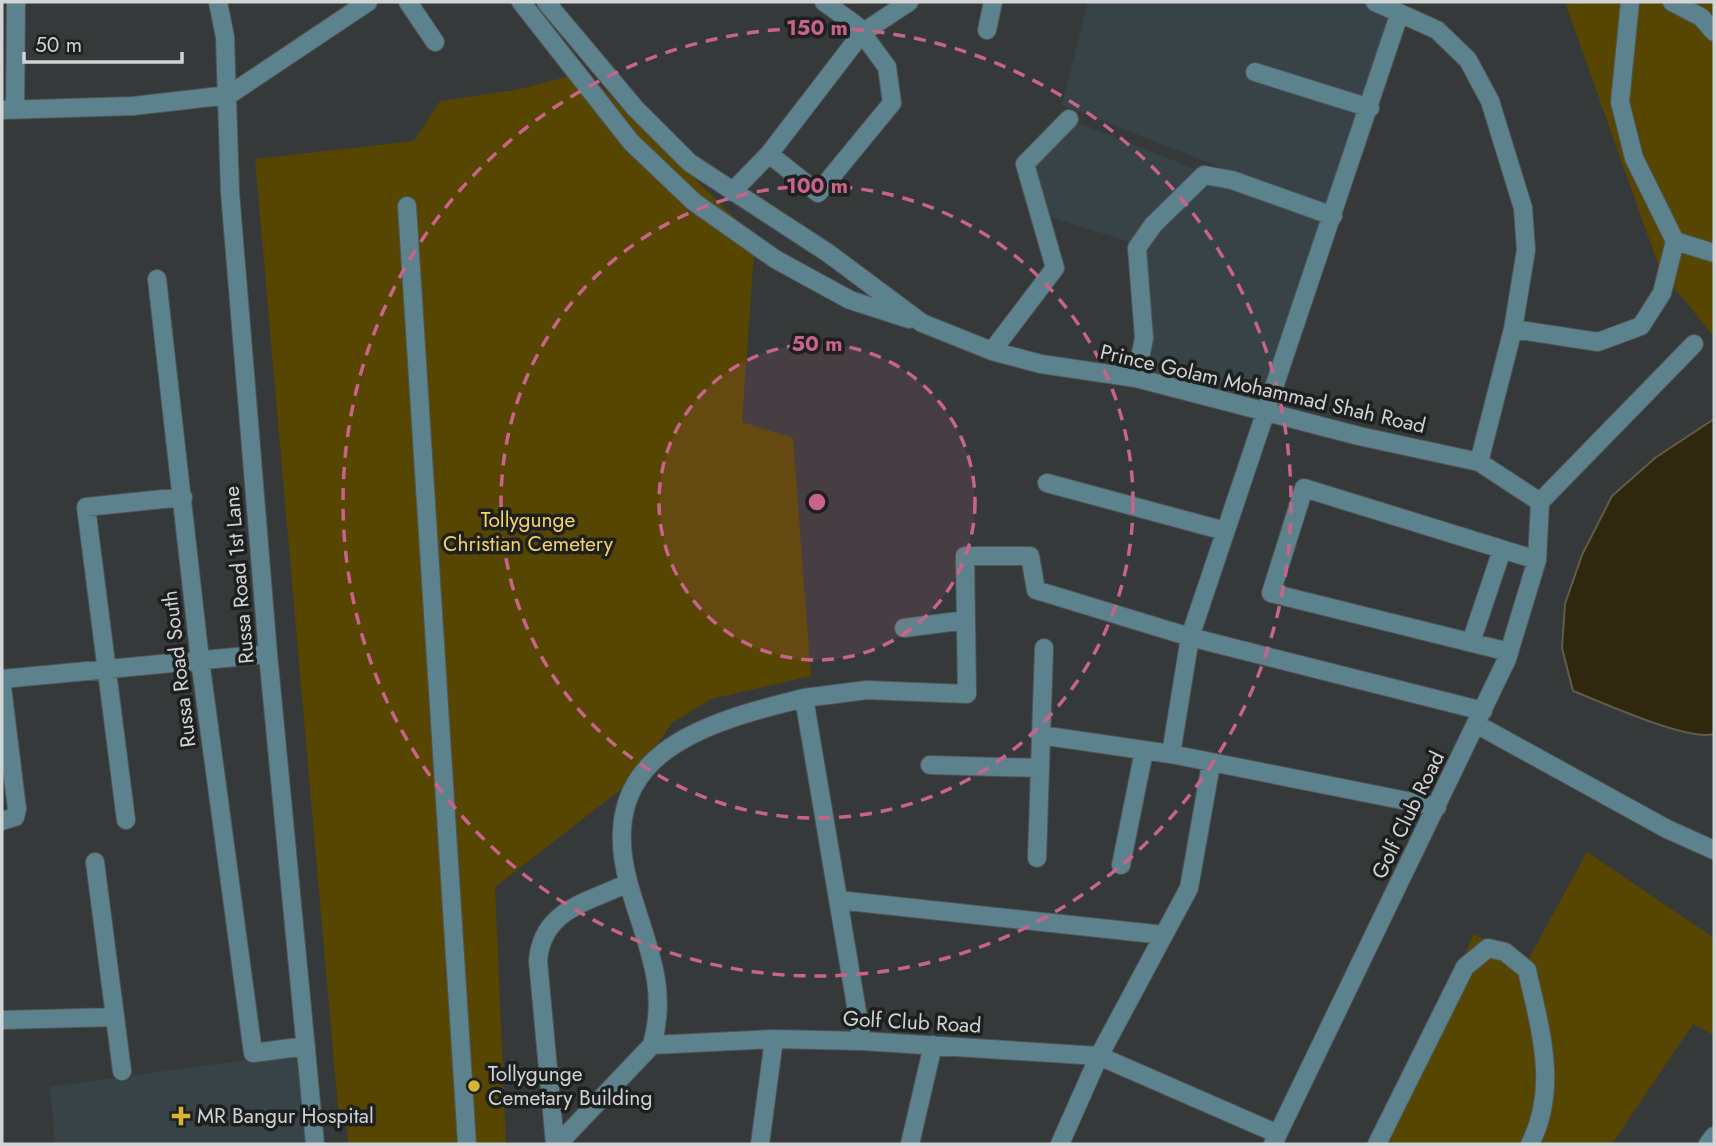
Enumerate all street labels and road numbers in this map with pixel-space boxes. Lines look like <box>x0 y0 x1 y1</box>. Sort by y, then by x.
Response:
street label: Prince Golam Mohammad Shah Road <box>1097 337 1429 441</box>
street label: Russa Road 1st Lane <box>216 485 262 665</box>
street label: Russa Road South <box>154 589 204 749</box>
street label: Golf Club Road <box>1364 746 1452 884</box>
street label: Golf Club Road <box>842 1003 982 1041</box>

